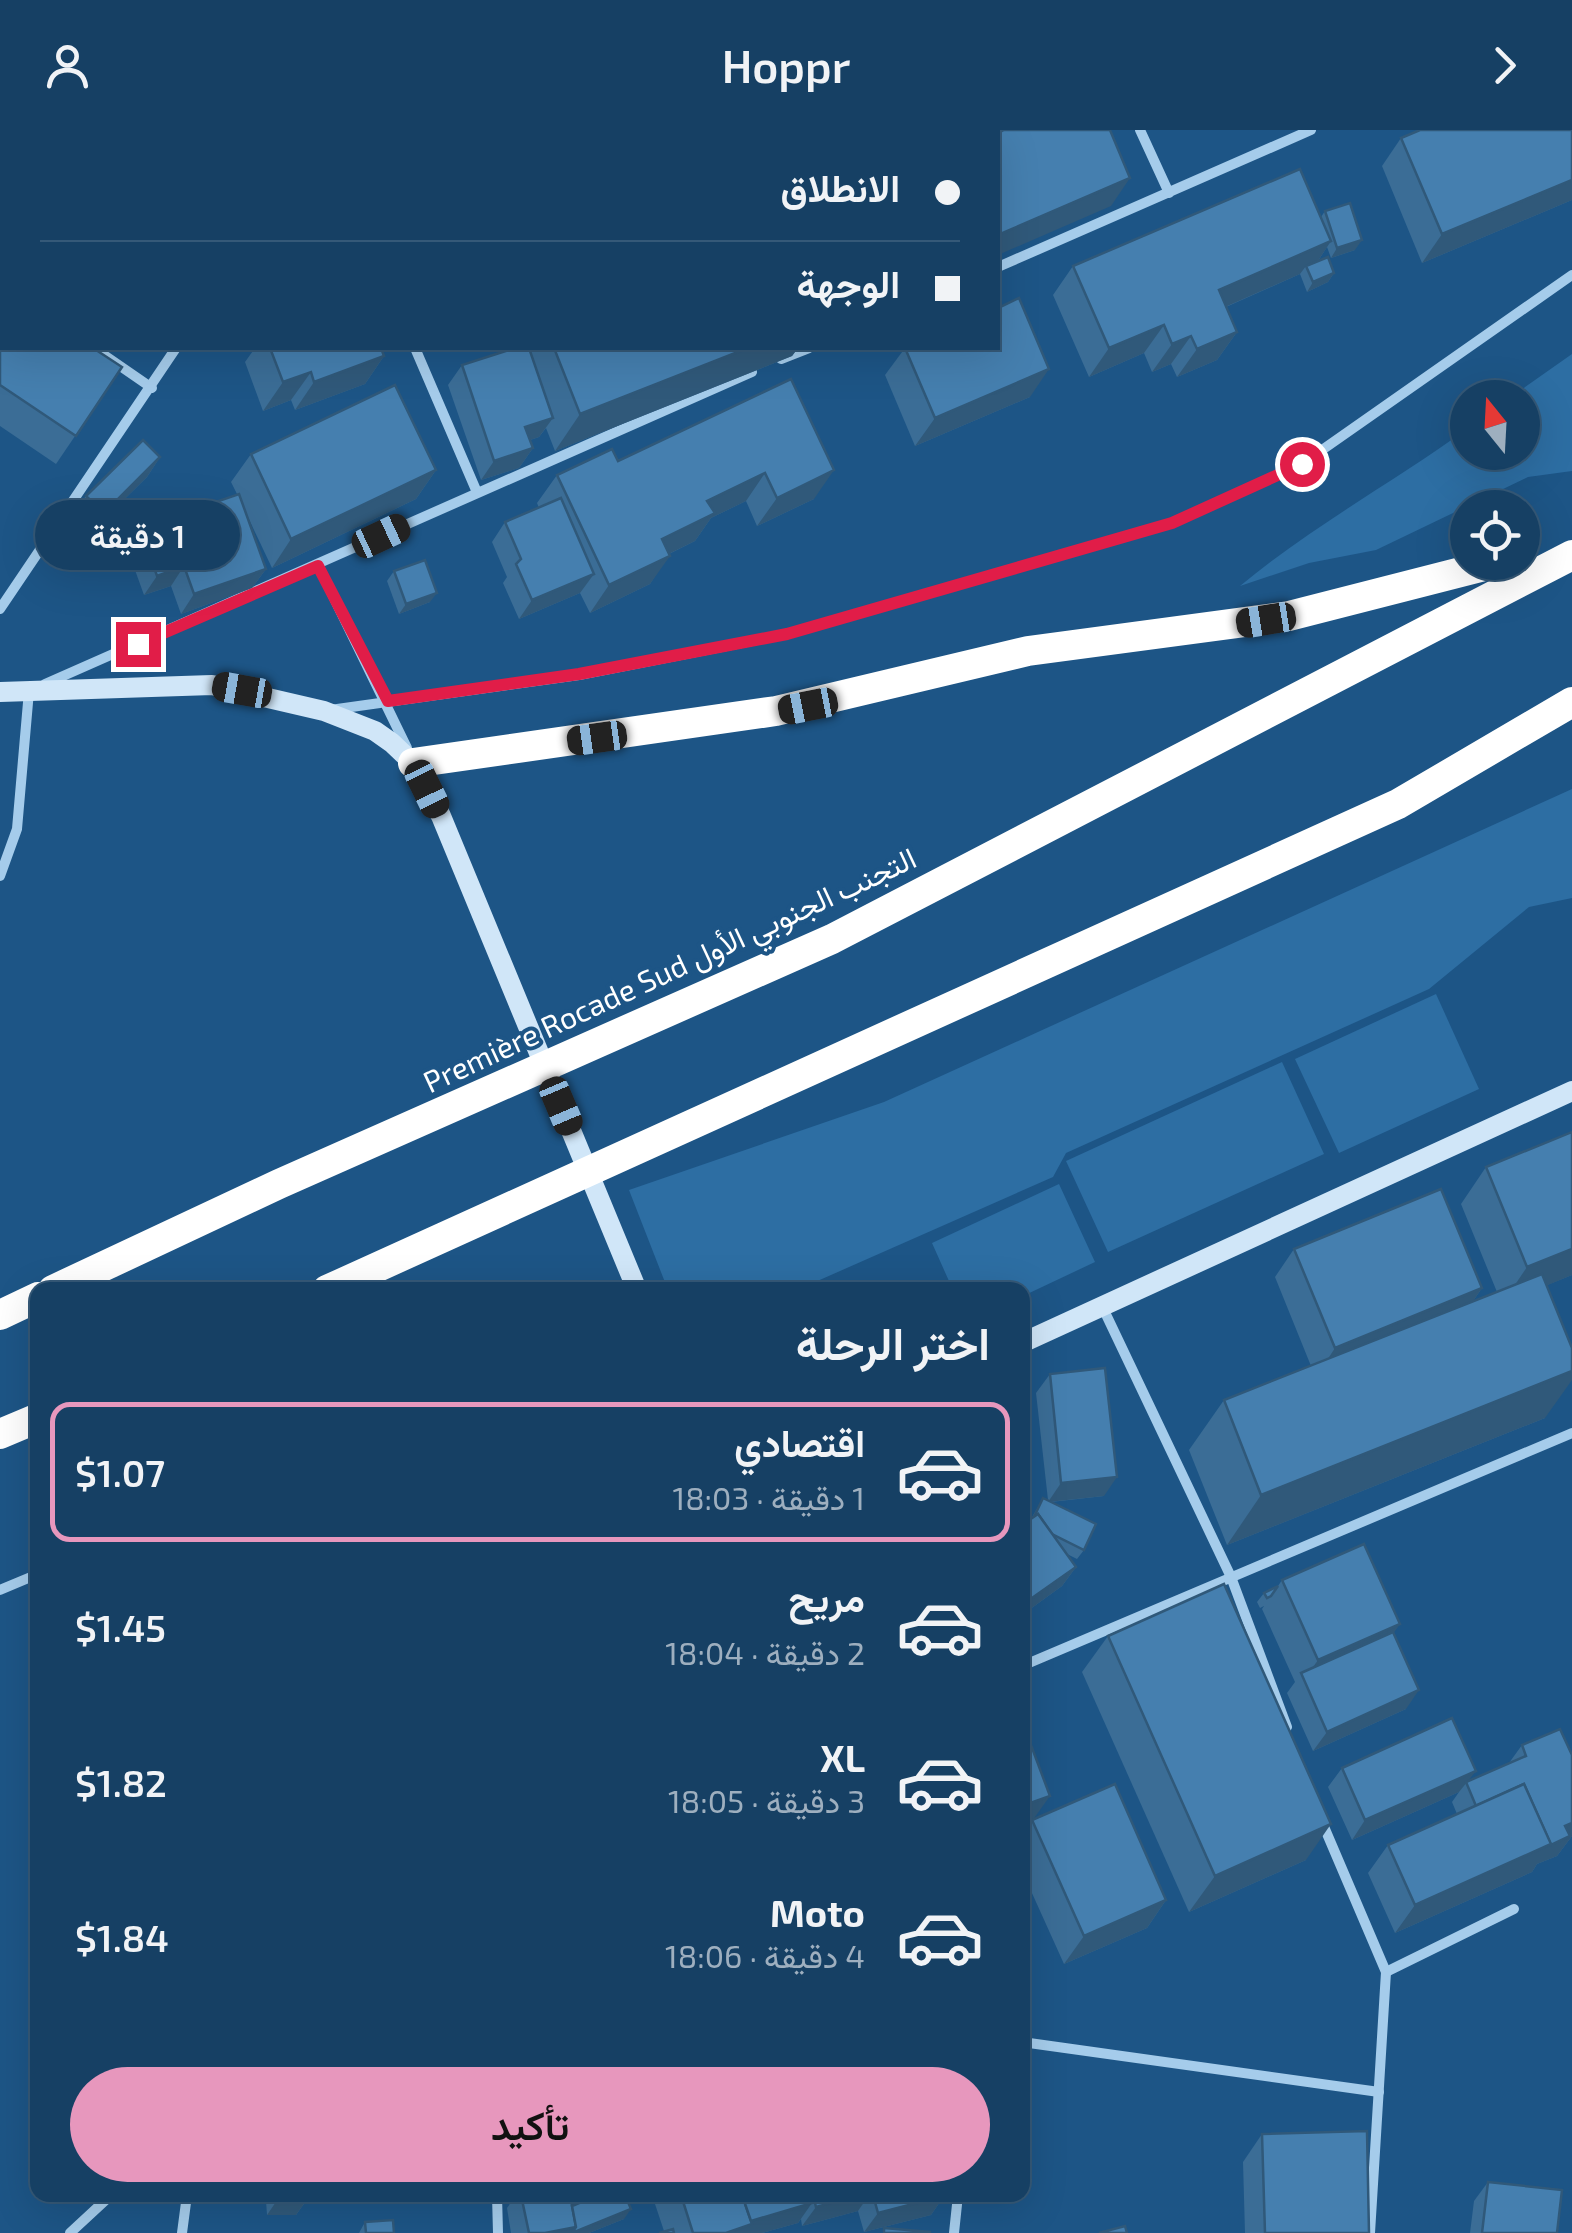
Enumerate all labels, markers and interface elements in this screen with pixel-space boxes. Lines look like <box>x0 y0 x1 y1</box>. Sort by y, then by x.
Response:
icon: person <box>40 38 95 93</box>
text: Hoppr <box>722 38 850 92</box>
icon: forward <box>1477 38 1532 93</box>
text: الانطلاق <box>781 164 900 210</box>
text: الوجهة <box>797 260 900 306</box>
north arrow <box>1450 380 1540 470</box>
map controls <box>1450 380 1540 580</box>
route start <box>1280 442 1325 487</box>
button: locate <box>1450 490 1540 580</box>
callout: 1 دقيقة <box>36 499 240 569</box>
car <box>347 510 415 562</box>
text: 1 دقيقة <box>90 516 185 554</box>
car <box>1234 600 1298 640</box>
route end <box>116 622 161 667</box>
car <box>210 670 274 710</box>
car <box>776 686 840 726</box>
car <box>565 719 629 757</box>
car <box>400 755 454 823</box>
street label: Première Rocade Sud التجنب الجنوبي الأول <box>417 839 924 1107</box>
car <box>535 1073 587 1139</box>
text: اختر الرحلة <box>796 1315 990 1369</box>
text: اقتصادي <box>734 1419 865 1465</box>
icon: car <box>895 1427 985 1517</box>
text: $1.07 <box>75 1449 165 1495</box>
text: 1 دقيقة · 18:03 <box>672 1478 865 1516</box>
text: مريح <box>789 1574 865 1620</box>
icon: car <box>895 1582 985 1672</box>
text: $1.45 <box>75 1604 166 1650</box>
text: 2 دقيقة · 18:04 <box>665 1633 865 1671</box>
text: XL <box>820 1734 865 1780</box>
icon: car <box>895 1737 985 1827</box>
text: $1.82 <box>75 1759 167 1805</box>
text: 3 دقيقة · 18:05 <box>668 1781 865 1819</box>
text: Moto <box>770 1889 865 1935</box>
icon: car <box>895 1892 985 1982</box>
text: $1.84 <box>75 1914 169 1960</box>
text: 4 دقيقة · 18:06 <box>665 1936 865 1974</box>
button: تأكيد <box>70 2067 990 2182</box>

